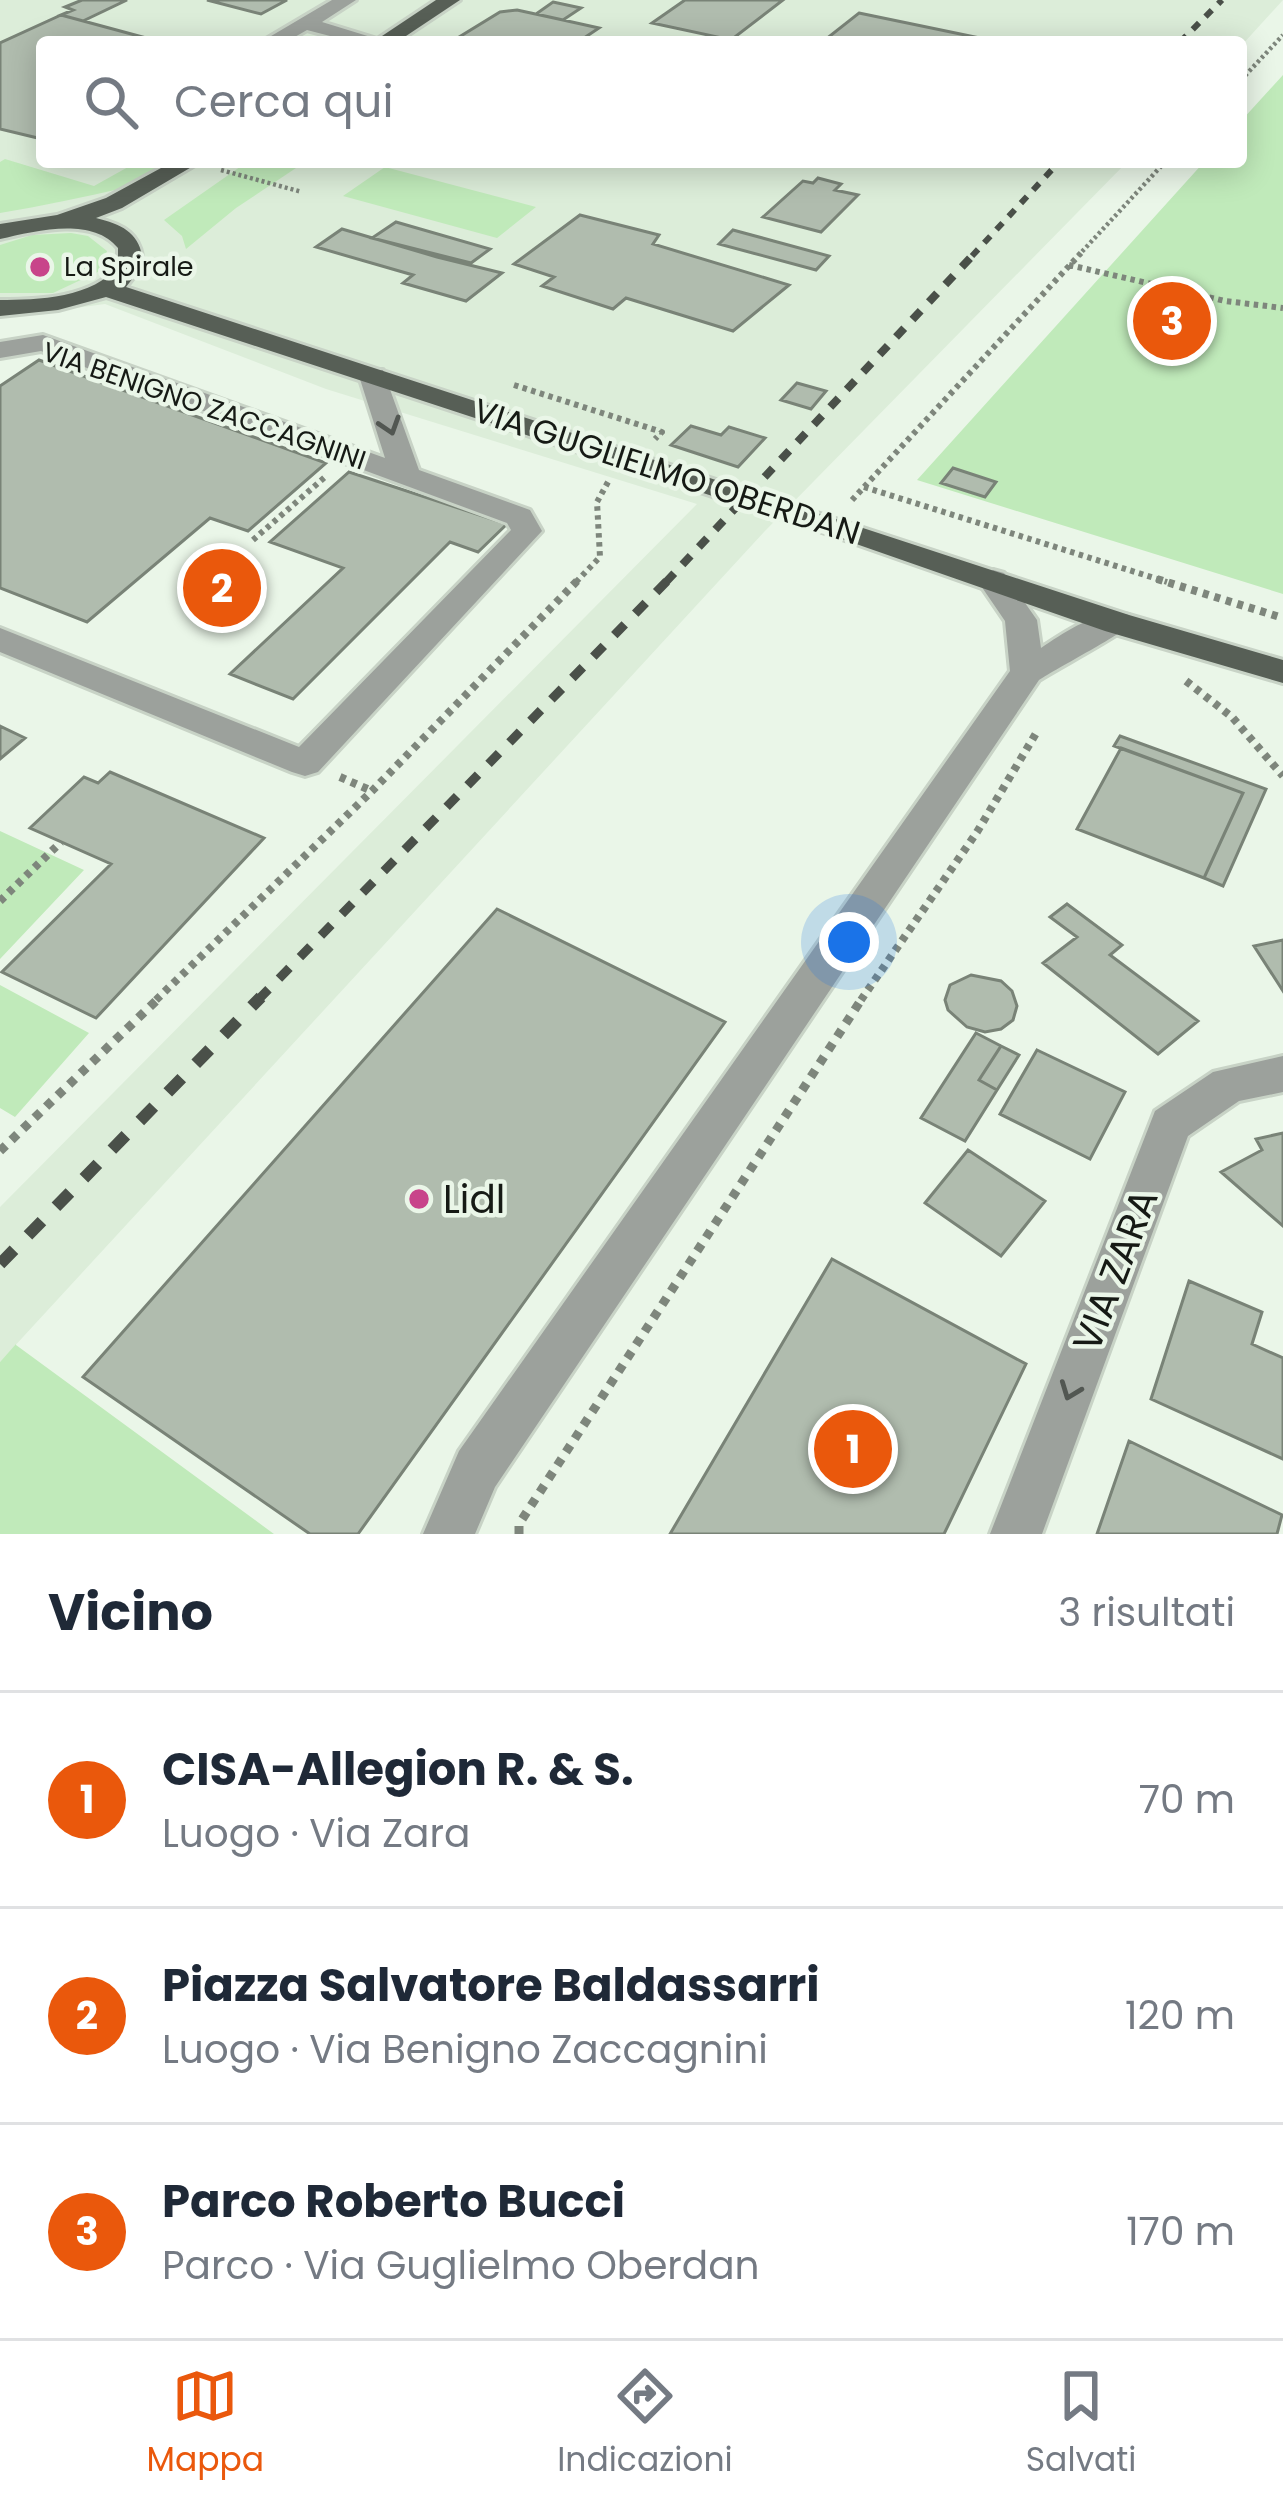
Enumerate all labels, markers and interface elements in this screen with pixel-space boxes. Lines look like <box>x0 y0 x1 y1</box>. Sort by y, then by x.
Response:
search box <box>36 36 1247 168</box>
icon: search <box>78 69 144 135</box>
text: Cerca qui <box>174 70 393 133</box>
place label: La Spirale <box>64 248 194 285</box>
marker: La Spirale <box>27 254 53 280</box>
pin: 3 <box>1133 276 1211 366</box>
street label: VIA BENIGNO ZACCAGNINI <box>38 333 371 478</box>
street label: VIA GUGLIELMO OBERDAN <box>468 387 866 556</box>
one-way arrow <box>375 415 400 436</box>
pin: 2 <box>183 543 261 633</box>
your location <box>819 912 879 972</box>
place label: Lidl <box>443 1172 505 1227</box>
street label: VIA ZARA <box>1059 1181 1172 1359</box>
marker: Lidl <box>406 1186 432 1212</box>
one-way arrow <box>1060 1379 1084 1400</box>
pin: 1 <box>814 1404 892 1494</box>
text: Vicino <box>48 1576 213 1648</box>
text: 3 risultati <box>1058 1585 1235 1640</box>
text: CISA-Allegion R. & S. <box>162 1738 634 1801</box>
text: 1 <box>80 1772 94 1827</box>
text: 70 m <box>1139 1772 1235 1827</box>
text: Luogo · Via Zara <box>162 1806 470 1861</box>
text: Piazza Salvatore Baldassarri <box>162 1954 820 2017</box>
text: 2 <box>76 1988 98 2043</box>
text: 120 m <box>1125 1988 1235 2043</box>
text: Luogo · Via Benigno Zaccagnini <box>162 2022 768 2077</box>
text: Parco Roberto Bucci <box>162 2170 625 2233</box>
text: 3 <box>75 2204 99 2259</box>
text: 170 m <box>1126 2204 1235 2259</box>
text: Parco · Via Guglielmo Oberdan <box>162 2238 760 2293</box>
tab: Mappa <box>147 2363 264 2485</box>
tab: Indicazioni <box>557 2363 733 2485</box>
tab: Salvati <box>1026 2363 1136 2485</box>

